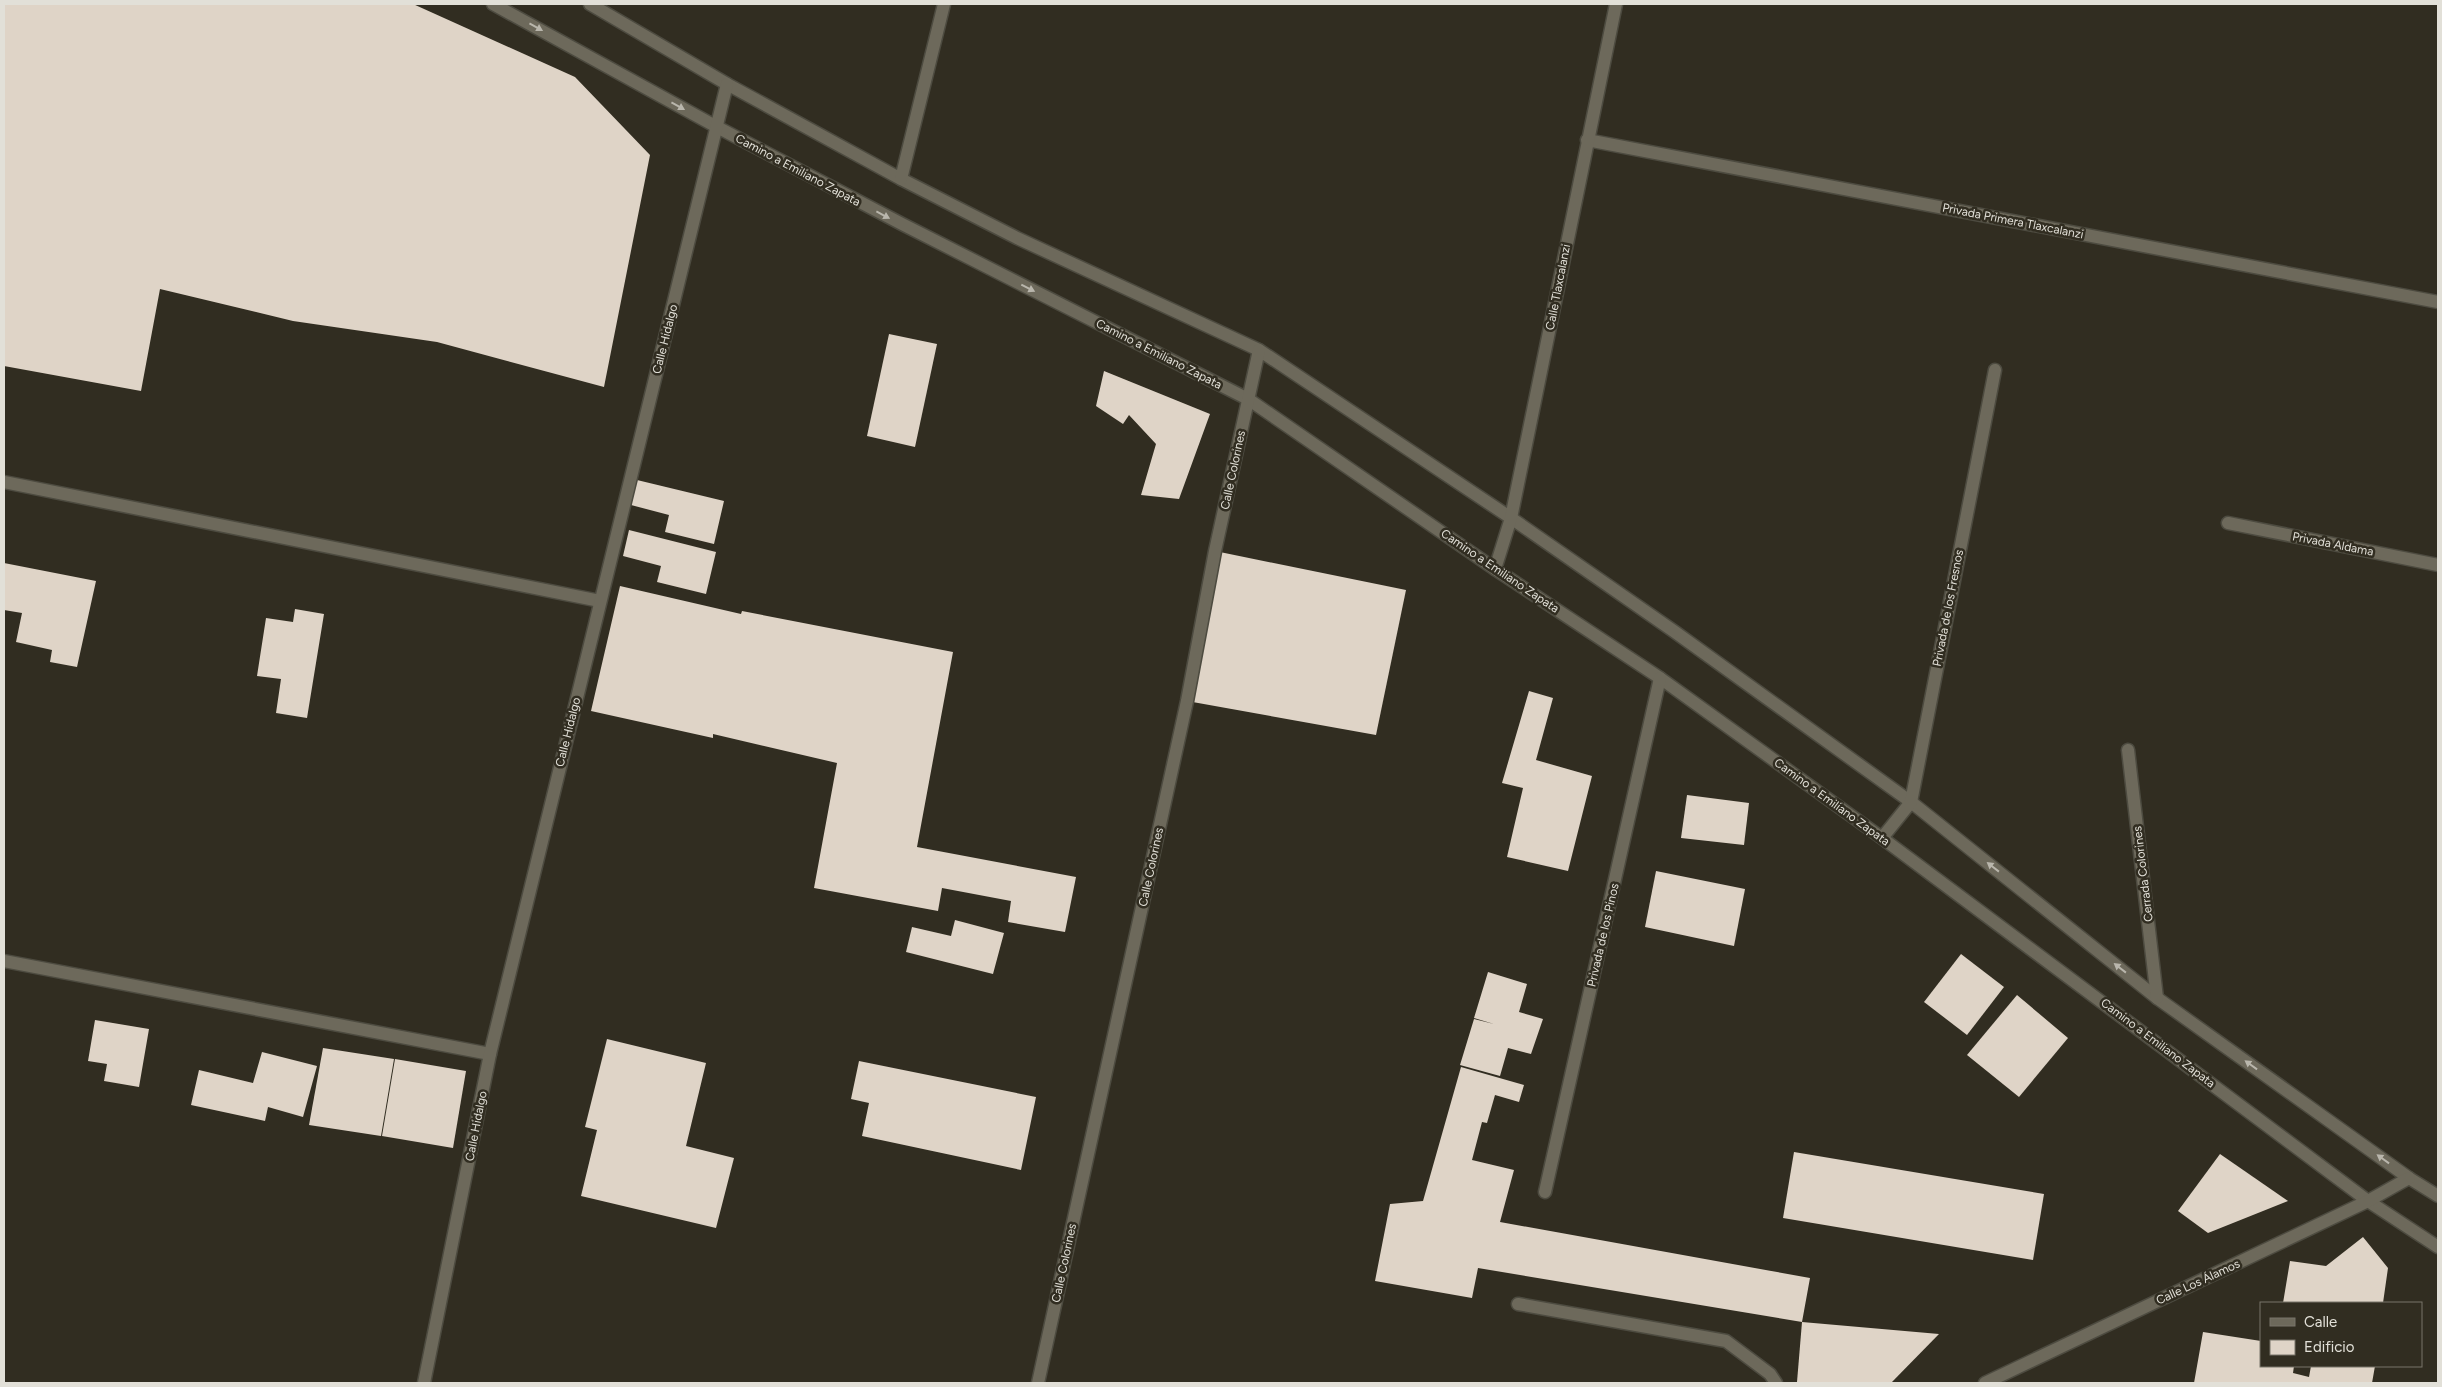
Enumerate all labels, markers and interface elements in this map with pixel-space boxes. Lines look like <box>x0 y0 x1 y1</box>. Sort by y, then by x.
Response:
one-way arrow <box>529 23 542 32</box>
one-way arrow <box>671 102 685 110</box>
street label: Camino a Emiliano Zapata <box>733 131 863 209</box>
street label: Privada Primera Tlaxcalanzi <box>1941 200 2085 242</box>
one-way arrow <box>876 211 891 219</box>
street label: Calle Tlaxcalanzi <box>1543 243 1573 331</box>
one-way arrow <box>1021 284 1035 292</box>
street label: Calle Hidalgo <box>650 303 680 375</box>
street label: Camino a Emiliano Zapata <box>1094 316 1224 392</box>
street label: Calle Colorines <box>1218 429 1248 511</box>
street label: Camino a Emiliano Zapata <box>1438 526 1562 616</box>
street label: Privada Aldama <box>2291 529 2375 559</box>
street label: Privada de los Fresnos <box>1930 548 1966 668</box>
street label: Calle Hidalgo <box>553 696 583 768</box>
street label: Camino a Emiliano Zapata <box>1772 755 1892 849</box>
street label: Cerrada Colorines <box>2130 825 2156 923</box>
street label: Calle Colorines <box>1136 826 1166 908</box>
one-way arrow <box>1987 862 2000 873</box>
street label: Privada de los Pinos <box>1584 882 1622 988</box>
one-way arrow <box>2114 963 2127 974</box>
street label: Camino a Emiliano Zapata <box>2098 995 2218 1091</box>
one-way arrow <box>2244 1060 2258 1070</box>
street label: Calle Hidalgo <box>462 1090 490 1162</box>
one-way arrow <box>2376 1154 2390 1164</box>
street label: Calle Colorines <box>1049 1222 1079 1304</box>
street label: Calle Los Álamos <box>2154 1256 2243 1308</box>
legend <box>2260 1302 2422 1367</box>
text: Calle <box>2304 1313 2337 1331</box>
text: Edificio <box>2304 1338 2355 1356</box>

